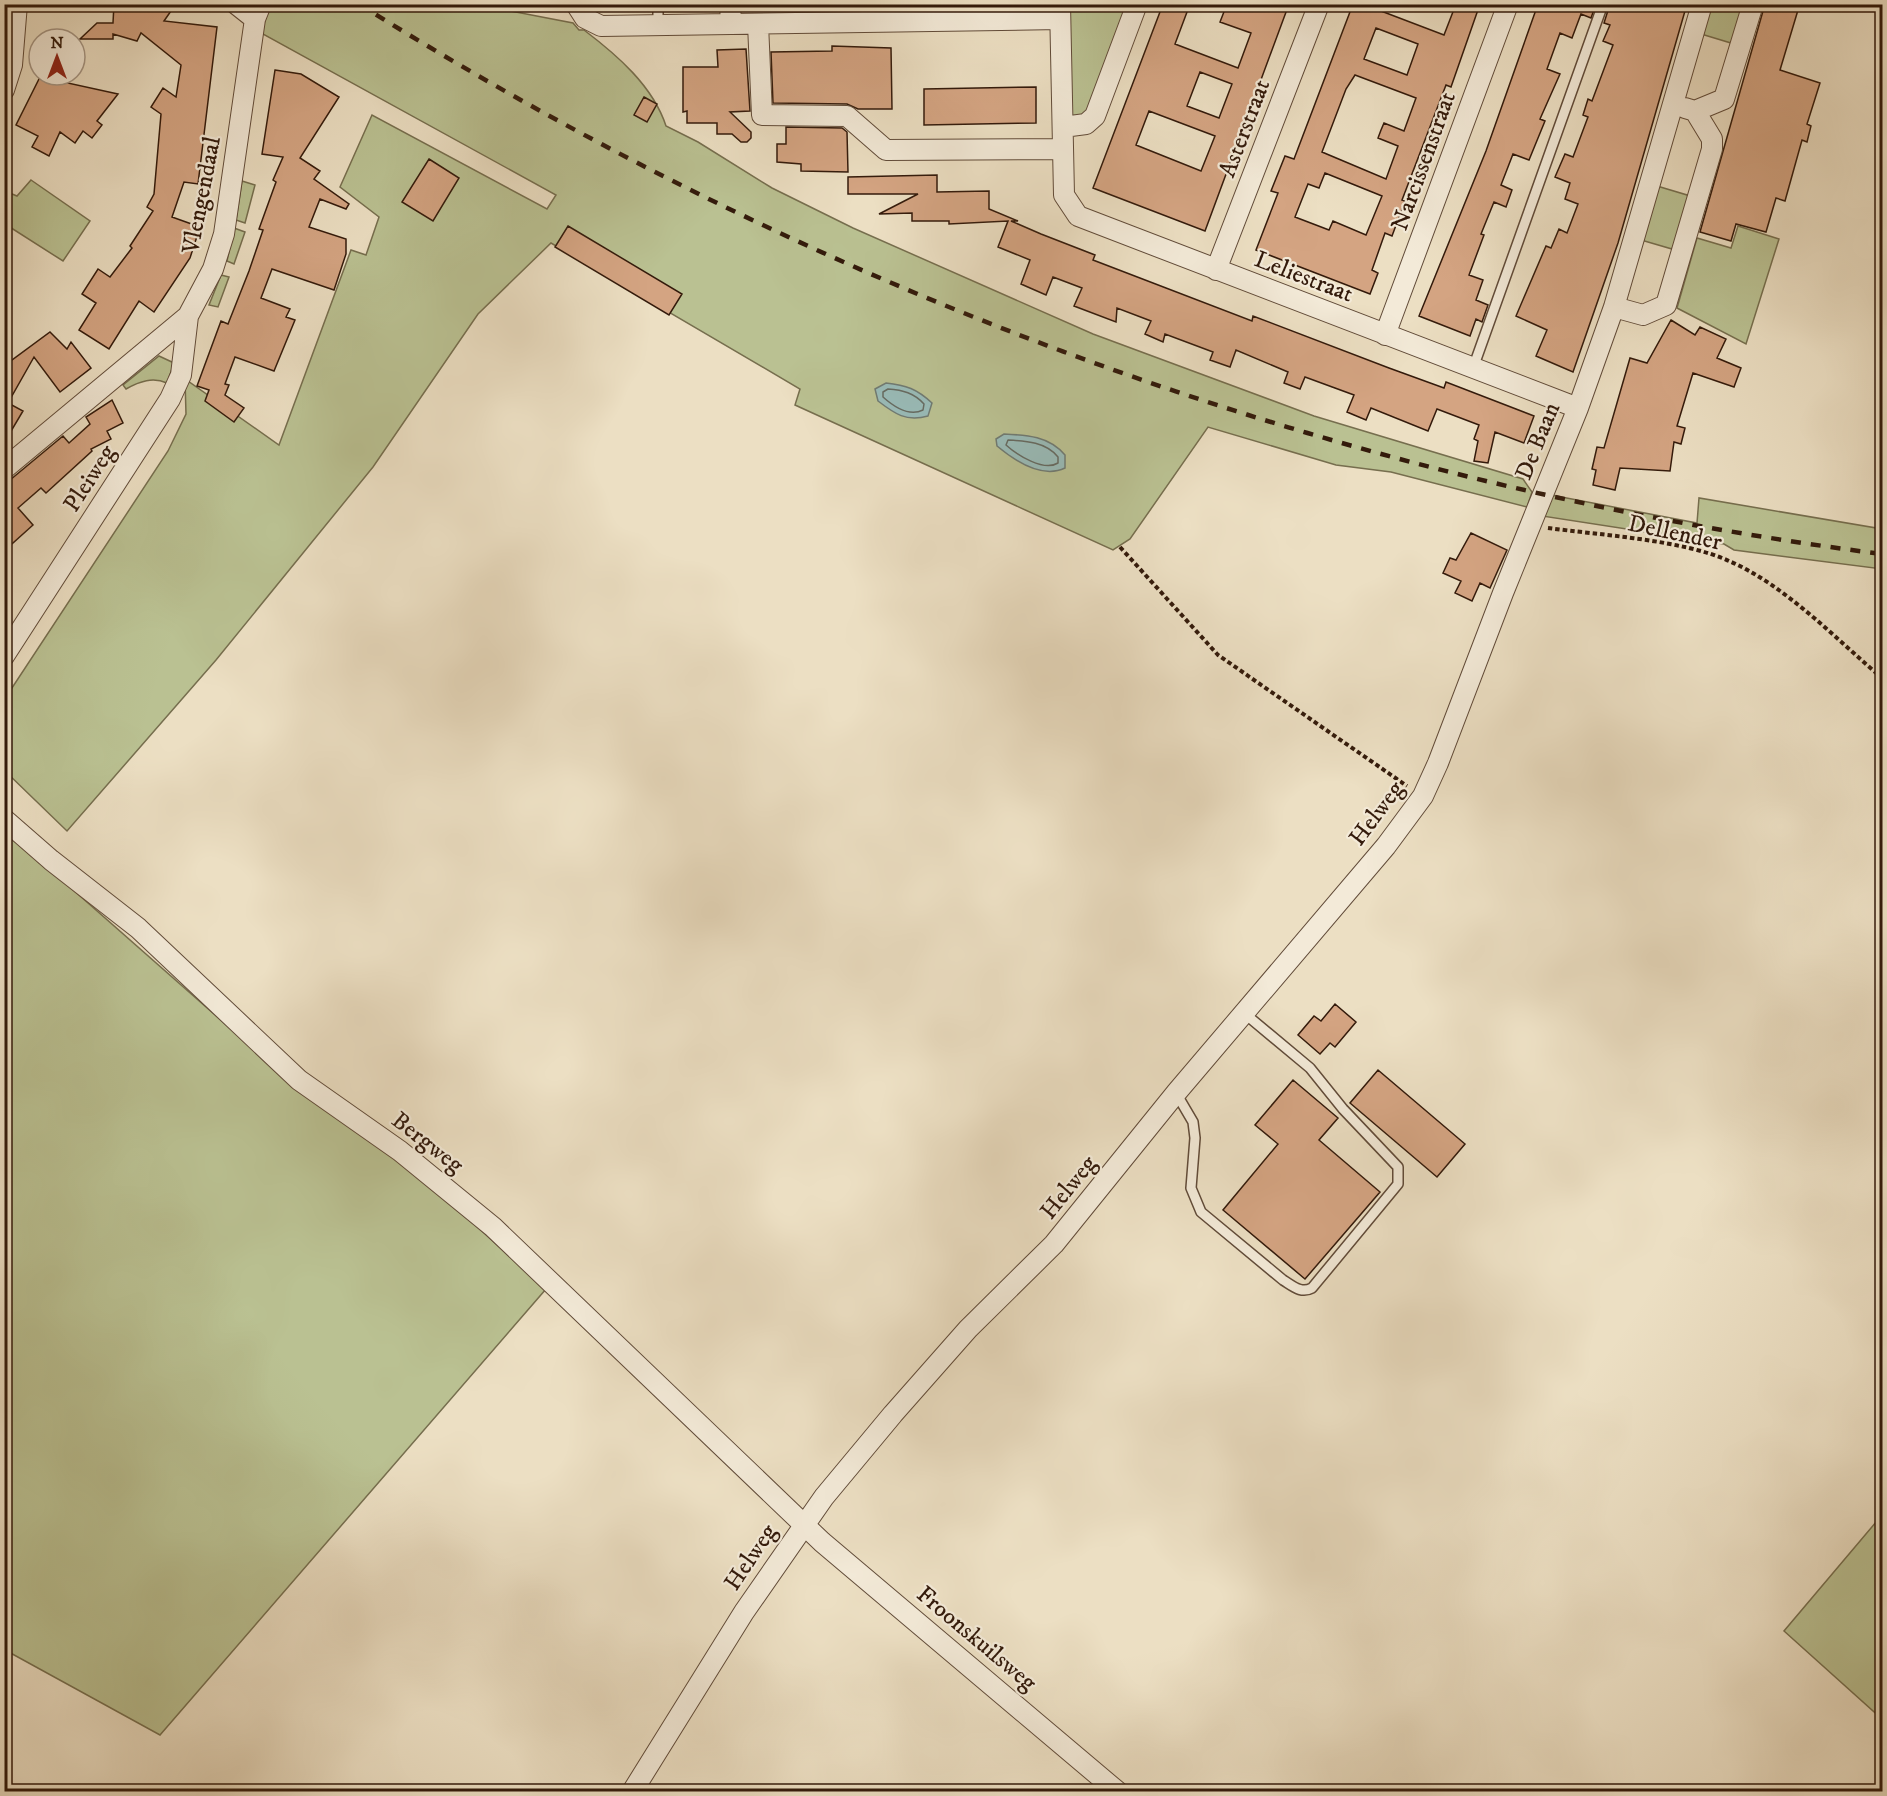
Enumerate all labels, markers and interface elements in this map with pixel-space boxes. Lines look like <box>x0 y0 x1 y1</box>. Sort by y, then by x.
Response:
north arrow <box>27 27 87 87</box>
text: N <box>50 33 64 53</box>
street label: Asterstraat <box>1213 75 1277 182</box>
street label: Narcissenstraat <box>1385 87 1463 235</box>
street label: Vlengendaal <box>176 133 228 257</box>
street label: Leliestraat <box>1250 244 1358 310</box>
street label: De Baan <box>1509 398 1567 485</box>
street label: Pleiweg <box>57 439 123 518</box>
street label: Dellender <box>1625 508 1725 558</box>
street label: Helweg <box>1343 775 1411 852</box>
street label: Bergweg <box>385 1105 470 1180</box>
street label: Helweg <box>1034 1149 1104 1226</box>
street label: Helweg <box>718 1518 784 1596</box>
street label: Froonskuilsweg <box>910 1580 1043 1698</box>

